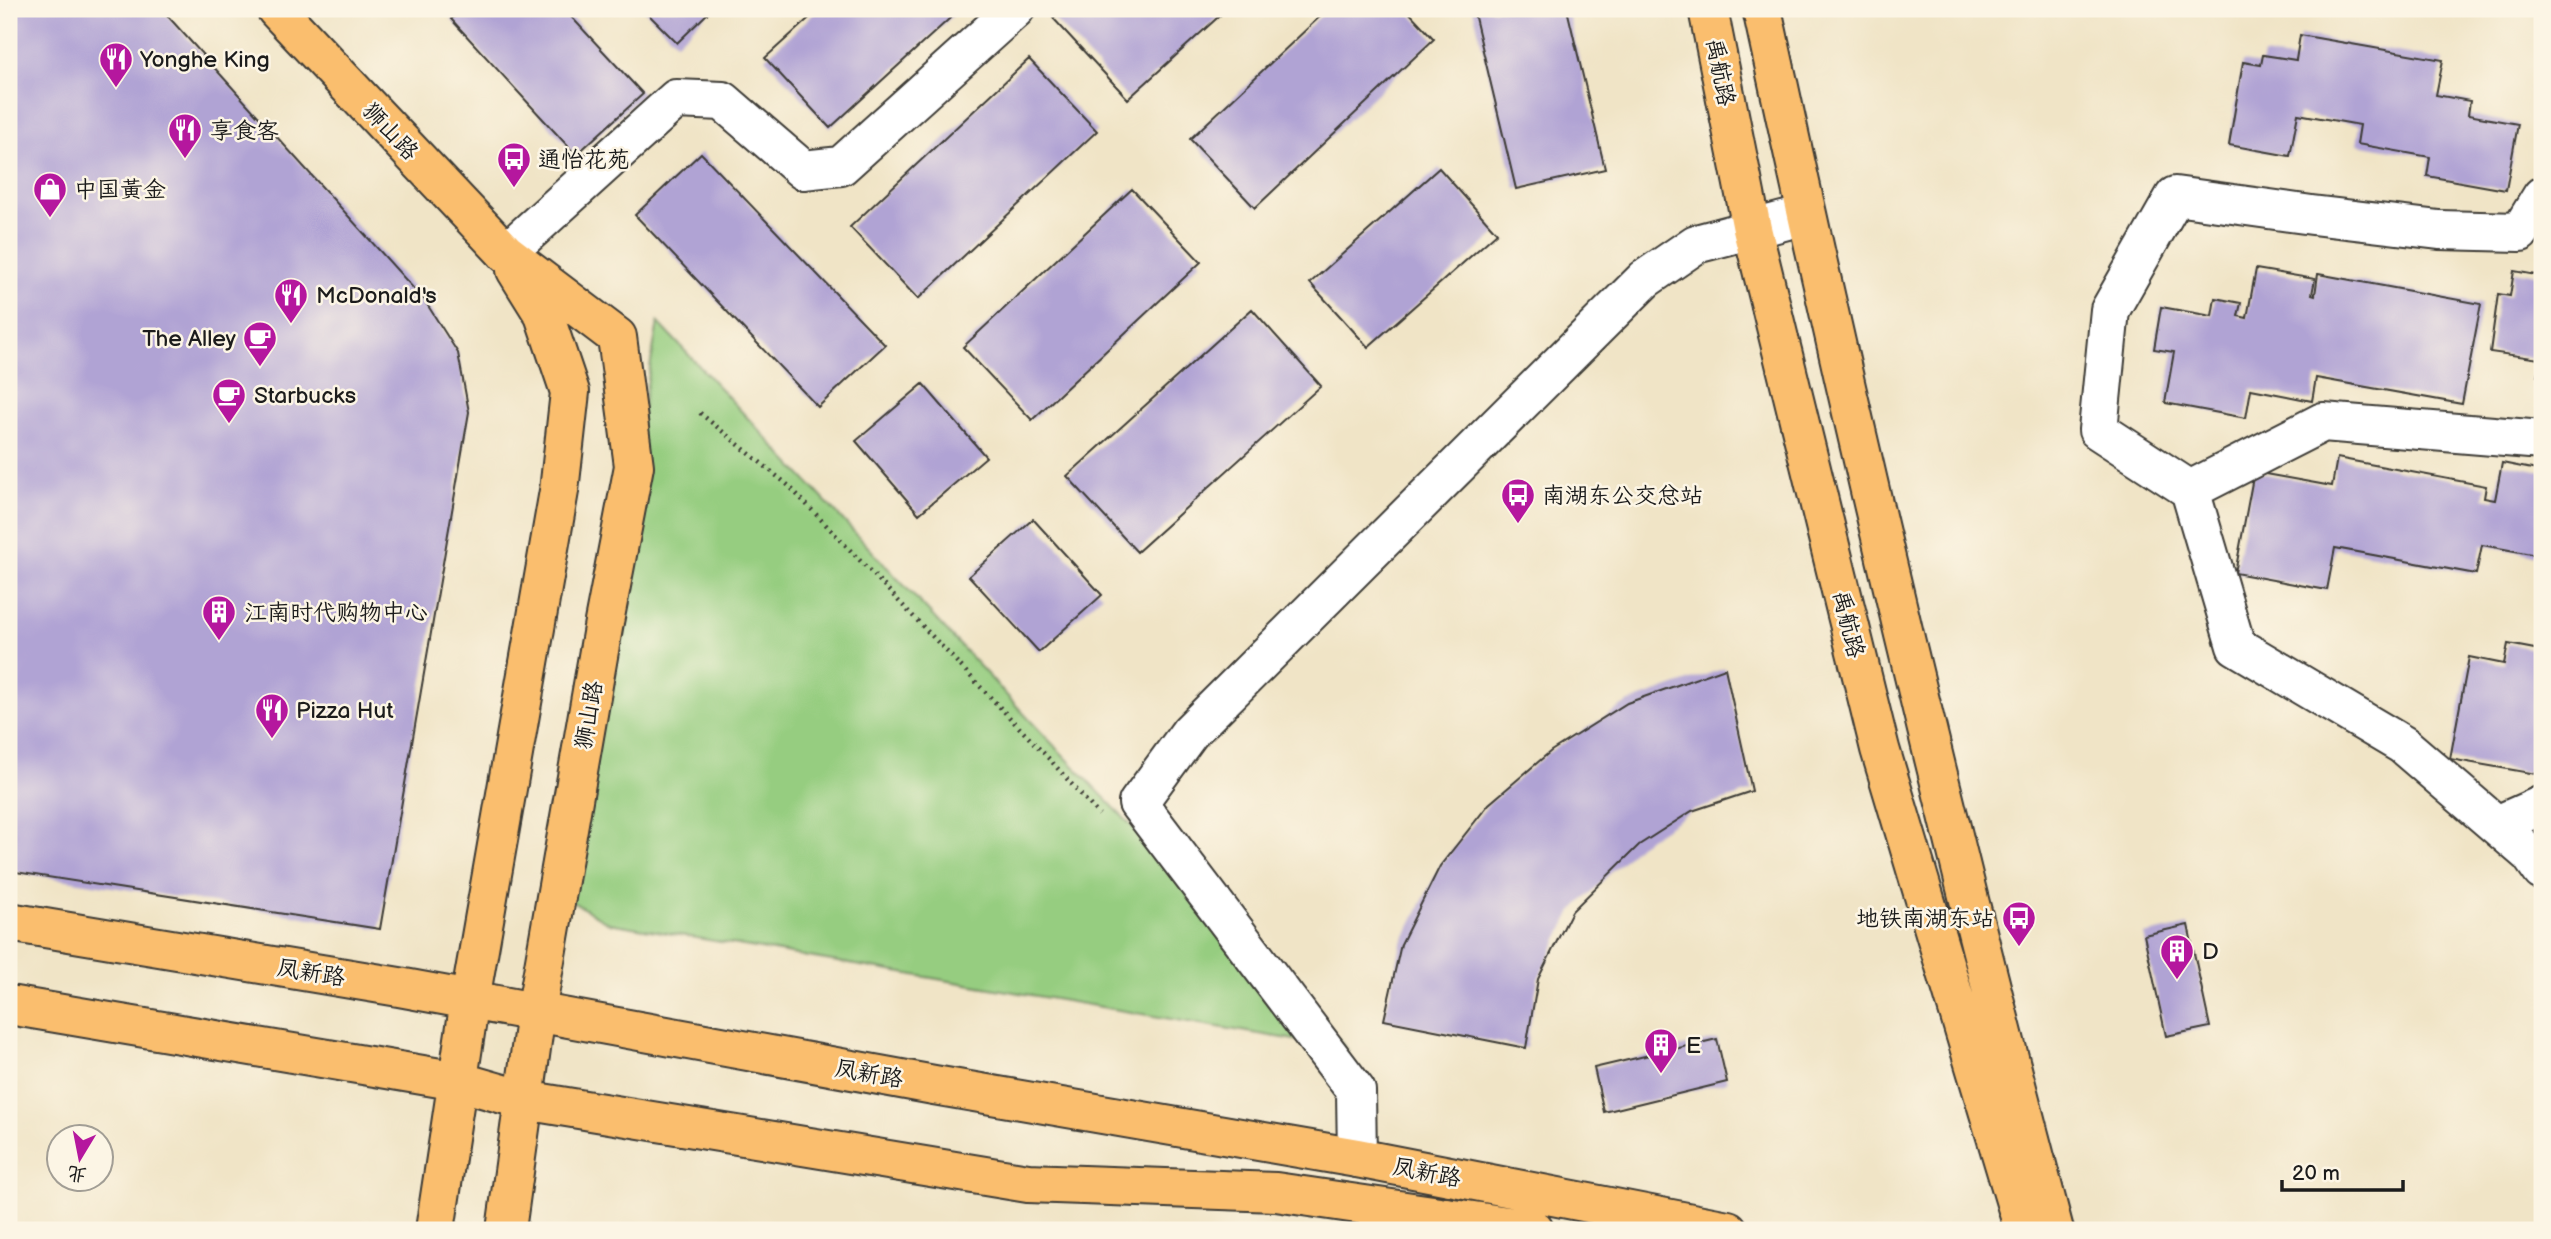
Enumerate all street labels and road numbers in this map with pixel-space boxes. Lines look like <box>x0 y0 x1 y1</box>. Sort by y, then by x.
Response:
street label: 禹航路 <box>1700 36 1740 109</box>
street label: 狮山路 <box>357 97 424 166</box>
street label: 禹航路 <box>1826 587 1870 661</box>
street label: 狮山路 <box>569 679 609 752</box>
street label: 凤新路 <box>275 954 347 992</box>
street label: 凤新路 <box>832 1054 905 1094</box>
street label: 凤新路 <box>1390 1153 1463 1193</box>

